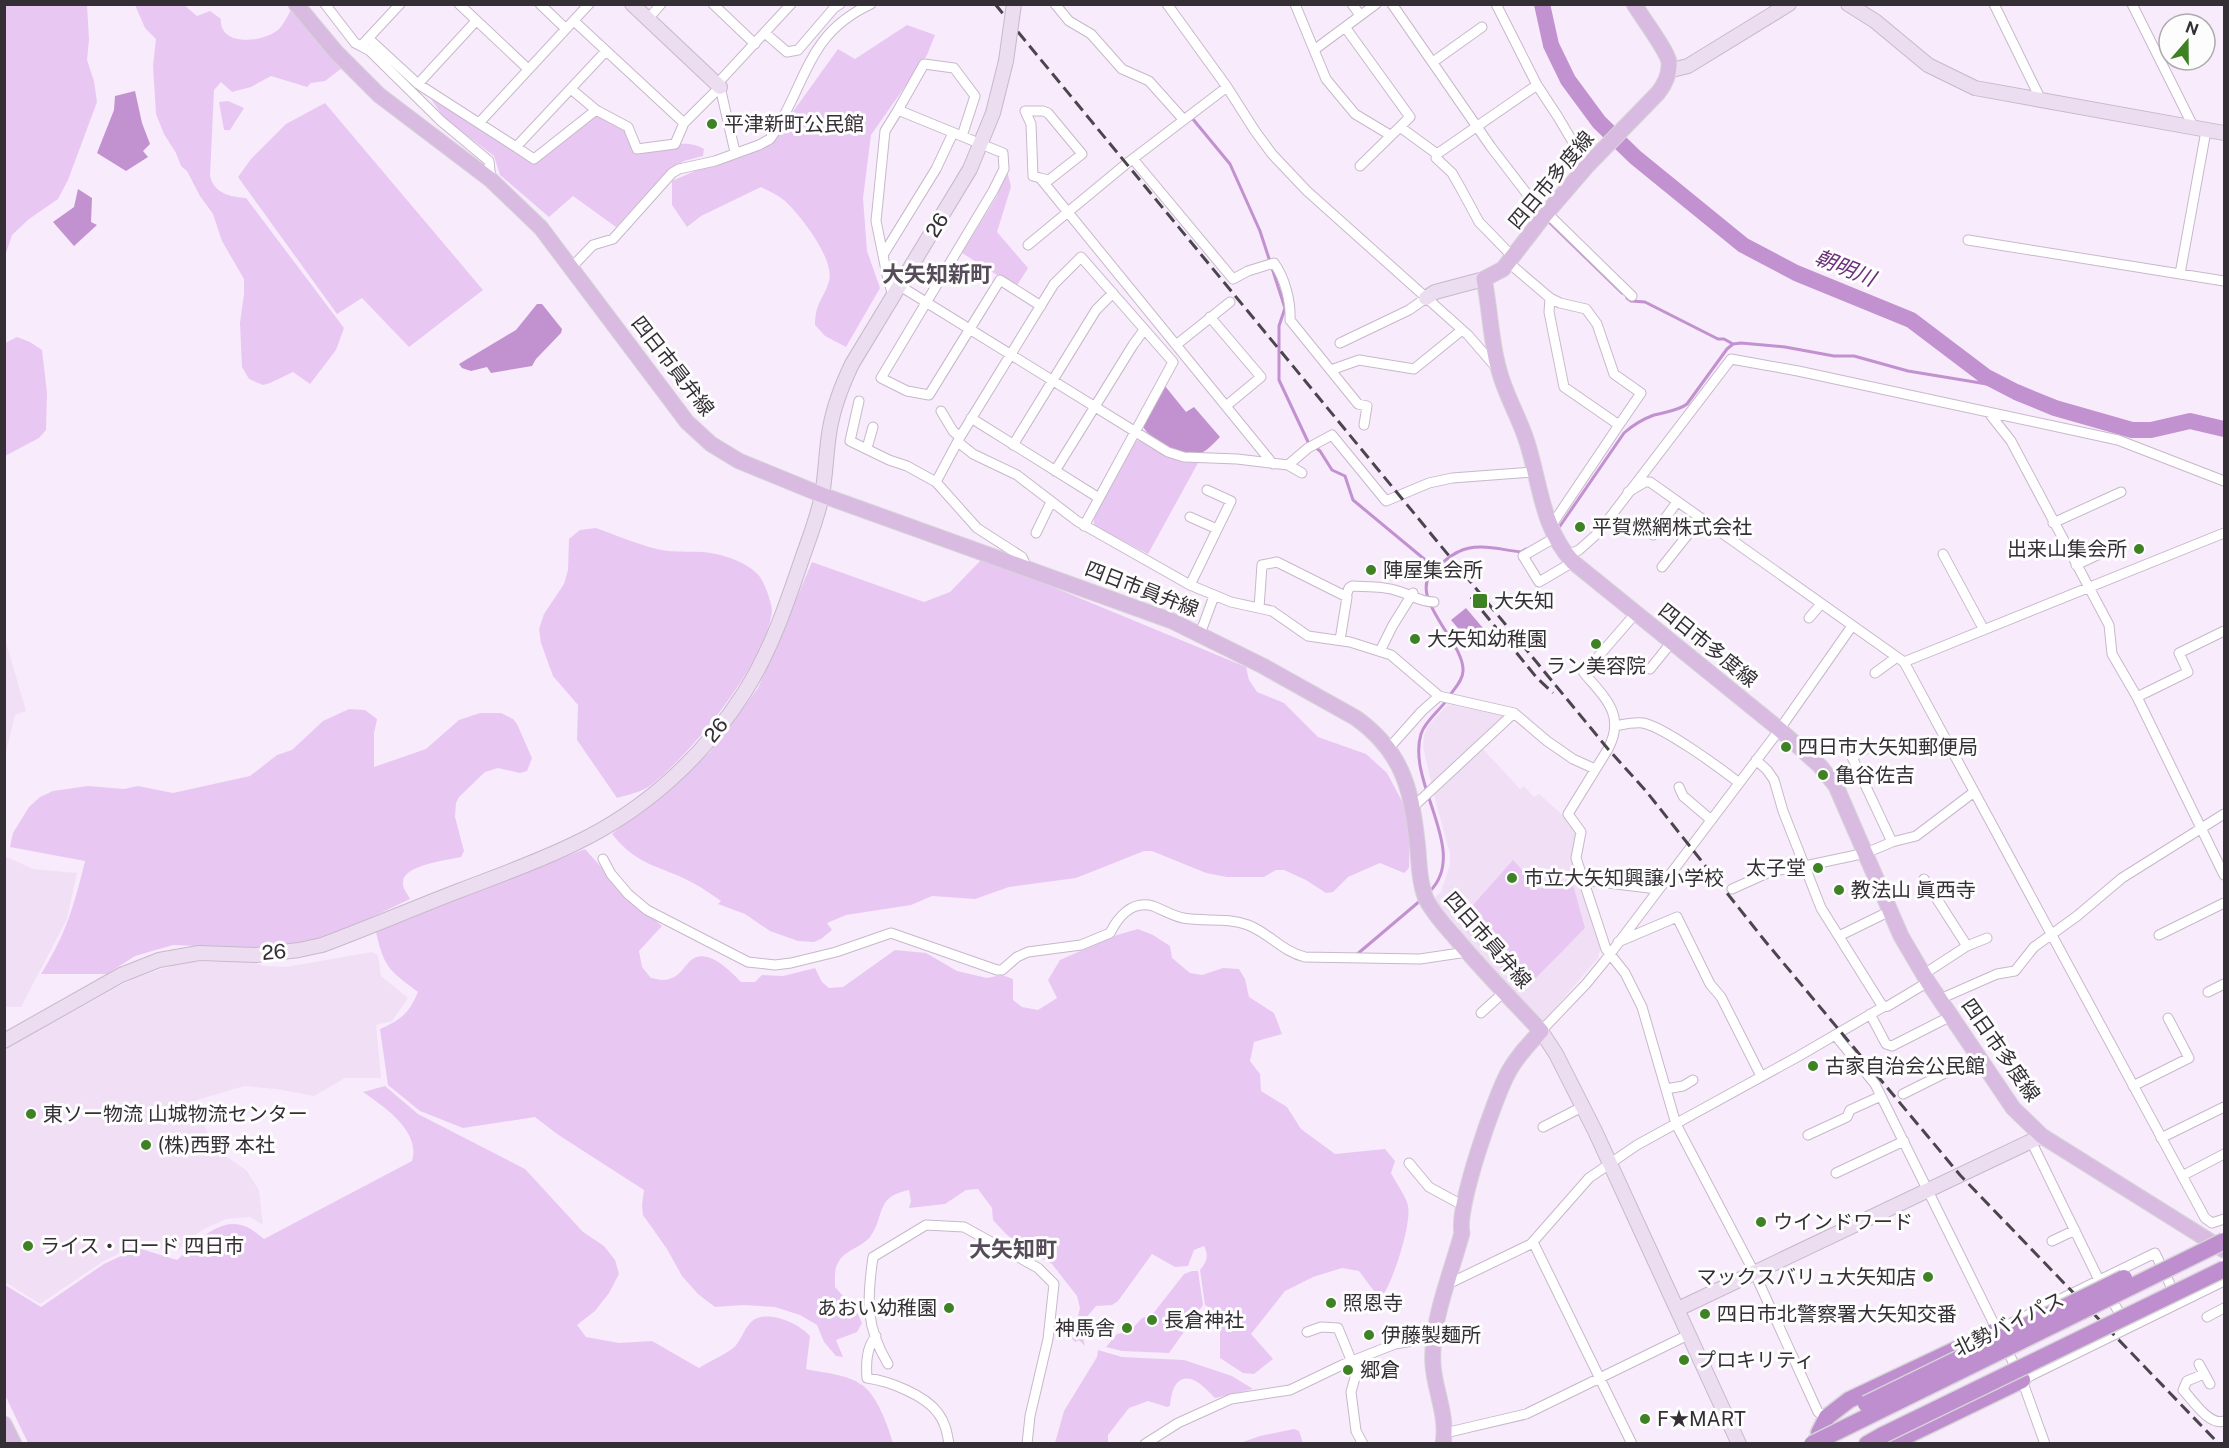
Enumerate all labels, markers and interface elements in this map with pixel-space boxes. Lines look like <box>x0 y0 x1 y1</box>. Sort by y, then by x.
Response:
north arrow <box>2157 12 2217 72</box>
text: N <box>2183 17 2201 39</box>
place label: 平津新町公民館 <box>724 112 864 136</box>
marker: 平津新町公民館 <box>705 117 719 131</box>
street label: 四日市多度線 <box>1503 126 1599 234</box>
street label: 26 <box>920 208 954 242</box>
water label: 朝明川 <box>1811 244 1881 292</box>
district label: 大矢知新町 <box>882 261 992 287</box>
street label: 四日市員弁線 <box>627 311 719 421</box>
place label: 平賀燃網株式会社 <box>1592 515 1752 539</box>
marker: 平賀燃網株式会社 <box>1573 520 1587 534</box>
place label: 出来山集会所 <box>2007 537 2127 561</box>
marker: 出来山集会所 <box>2132 542 2146 556</box>
street label: 四日市員弁線 <box>1082 556 1202 622</box>
place label: 陣屋集会所 <box>1383 558 1483 582</box>
marker: 陣屋集会所 <box>1364 563 1378 577</box>
place label: 大矢知 <box>1494 589 1554 613</box>
marker: 大矢知 <box>1471 592 1489 610</box>
street label: 四日市多度線 <box>1654 598 1762 692</box>
place label: 大矢知幼稚園 <box>1427 627 1547 651</box>
marker: 大矢知幼稚園 <box>1408 632 1422 646</box>
marker: ラン美容院 <box>1589 637 1603 651</box>
place label: ラン美容院 <box>1546 654 1646 678</box>
street label: 26 <box>699 713 733 747</box>
place label: 四日市大矢知郵便局 <box>1798 735 1978 759</box>
marker: 四日市大矢知郵便局 <box>1779 740 1793 754</box>
place label: 亀谷佐吉 <box>1835 763 1915 787</box>
marker: 亀谷佐吉 <box>1816 768 1830 782</box>
place label: 太子堂 <box>1746 856 1806 880</box>
marker: 太子堂 <box>1811 861 1825 875</box>
place label: 市立大矢知興譲小学校 <box>1524 866 1724 890</box>
marker: 市立大矢知興譲小学校 <box>1505 871 1519 885</box>
place label: 教法山 眞西寺 <box>1851 878 1976 902</box>
marker: 教法山 眞西寺 <box>1832 883 1846 897</box>
street label: 四日市員弁線 <box>1440 887 1536 993</box>
street label: 26 <box>261 939 287 965</box>
street label: 四日市多度線 <box>1957 994 2045 1106</box>
place label: 古家自治会公民館 <box>1825 1054 1985 1078</box>
marker: 古家自治会公民館 <box>1806 1059 1820 1073</box>
place label: 東ソー物流 山城物流センター <box>43 1102 308 1126</box>
marker: 東ソー物流 山城物流センター <box>24 1107 38 1121</box>
place label: (株)西野 本社 <box>158 1133 275 1157</box>
marker: (株)西野 本社 <box>139 1138 153 1152</box>
place label: ウインドワード <box>1773 1210 1913 1234</box>
marker: ウインドワード <box>1754 1215 1768 1229</box>
place label: ライス・ロード 四日市 <box>40 1234 244 1258</box>
district label: 大矢知町 <box>969 1236 1057 1262</box>
marker: ライス・ロード 四日市 <box>21 1239 35 1253</box>
place label: マックスバリュ大矢知店 <box>1697 1265 1916 1289</box>
marker: マックスバリュ大矢知店 <box>1921 1270 1935 1284</box>
street label: 北勢バイパス <box>1950 1287 2068 1361</box>
place label: 照恩寺 <box>1343 1291 1403 1315</box>
place label: あおい幼稚園 <box>817 1296 937 1320</box>
marker: 照恩寺 <box>1324 1296 1338 1310</box>
marker: あおい幼稚園 <box>942 1301 956 1315</box>
place label: 四日市北警察署大矢知交番 <box>1717 1302 1957 1326</box>
marker: 四日市北警察署大矢知交番 <box>1698 1307 1712 1321</box>
place label: 長倉神社 <box>1164 1308 1244 1332</box>
marker: 長倉神社 <box>1145 1313 1159 1327</box>
place label: 神馬舎 <box>1055 1316 1115 1340</box>
marker: 神馬舎 <box>1120 1321 1134 1335</box>
place label: 伊藤製麺所 <box>1381 1323 1481 1347</box>
marker: 伊藤製麺所 <box>1362 1328 1376 1342</box>
place label: プロキリティ <box>1696 1348 1815 1372</box>
marker: プロキリティ <box>1677 1353 1691 1367</box>
place label: 郷倉 <box>1360 1358 1400 1382</box>
marker: 郷倉 <box>1341 1363 1355 1377</box>
place label: F★MART <box>1657 1407 1746 1431</box>
marker: F★MART <box>1638 1412 1652 1426</box>

